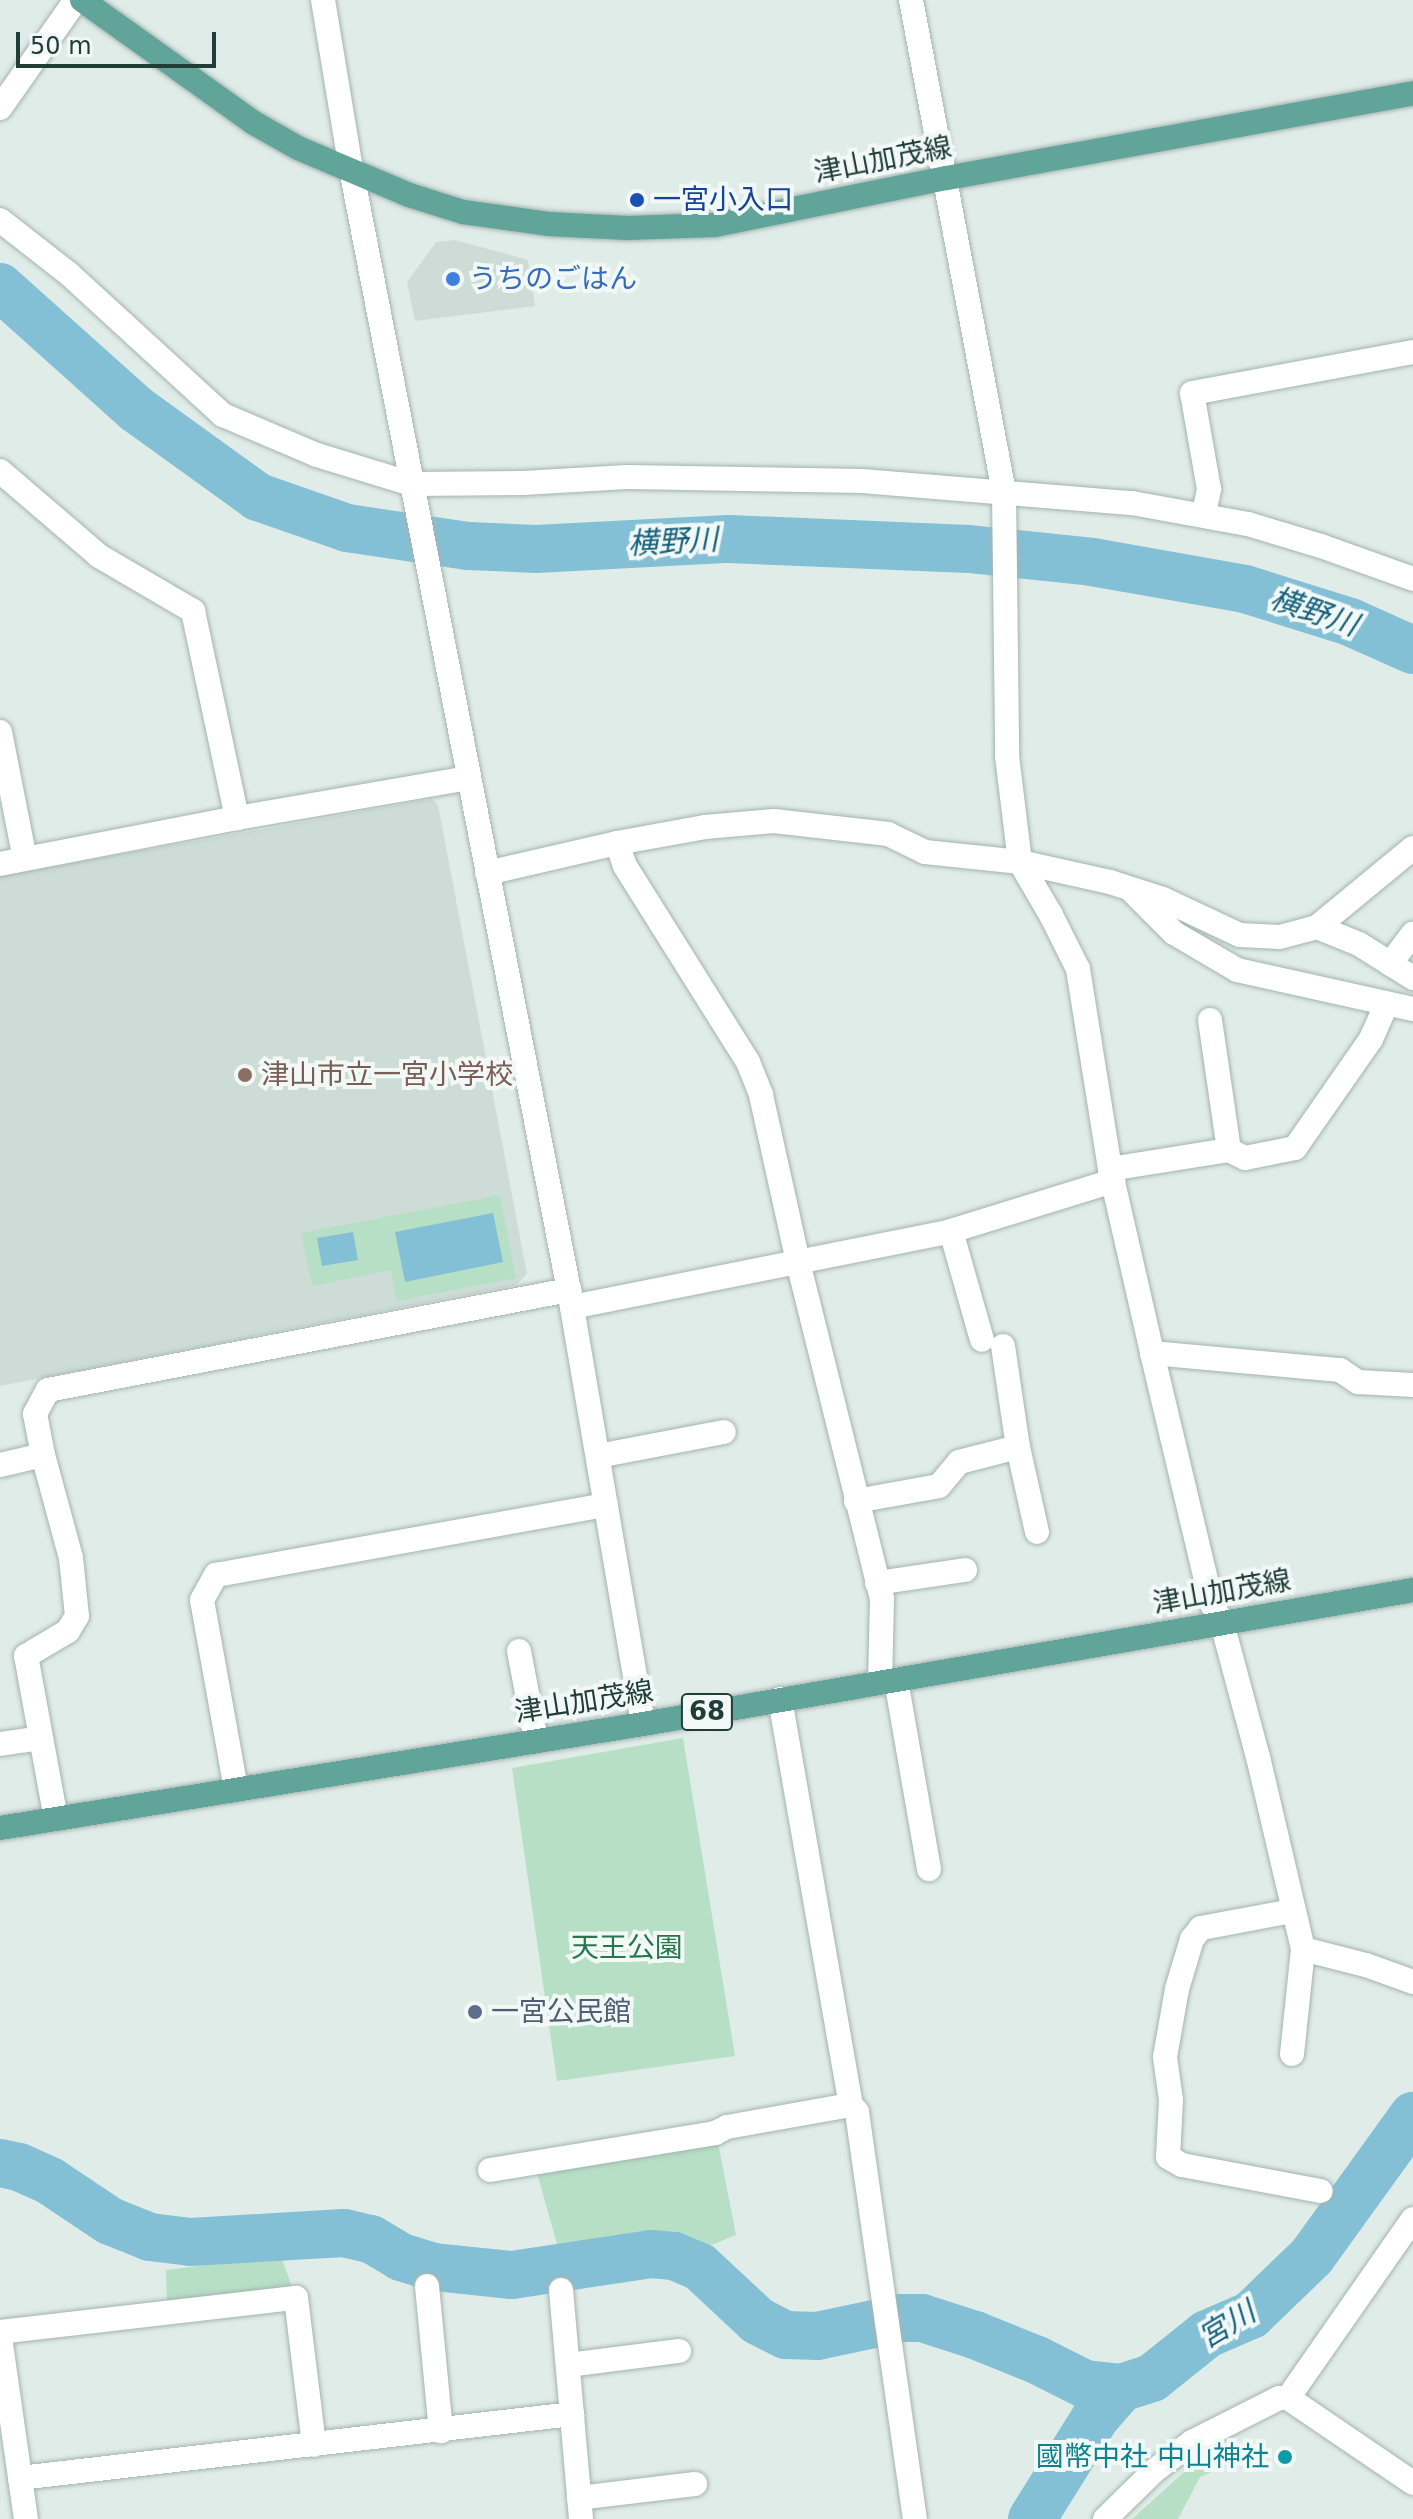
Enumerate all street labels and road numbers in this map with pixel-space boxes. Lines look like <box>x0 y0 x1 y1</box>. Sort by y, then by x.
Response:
street label: 津山加茂線 <box>811 130 955 190</box>
street label: 津山加茂線 <box>1150 1563 1294 1621</box>
street label: 津山加茂線 <box>512 1674 656 1730</box>
road number: 68 <box>679 1690 735 1734</box>

